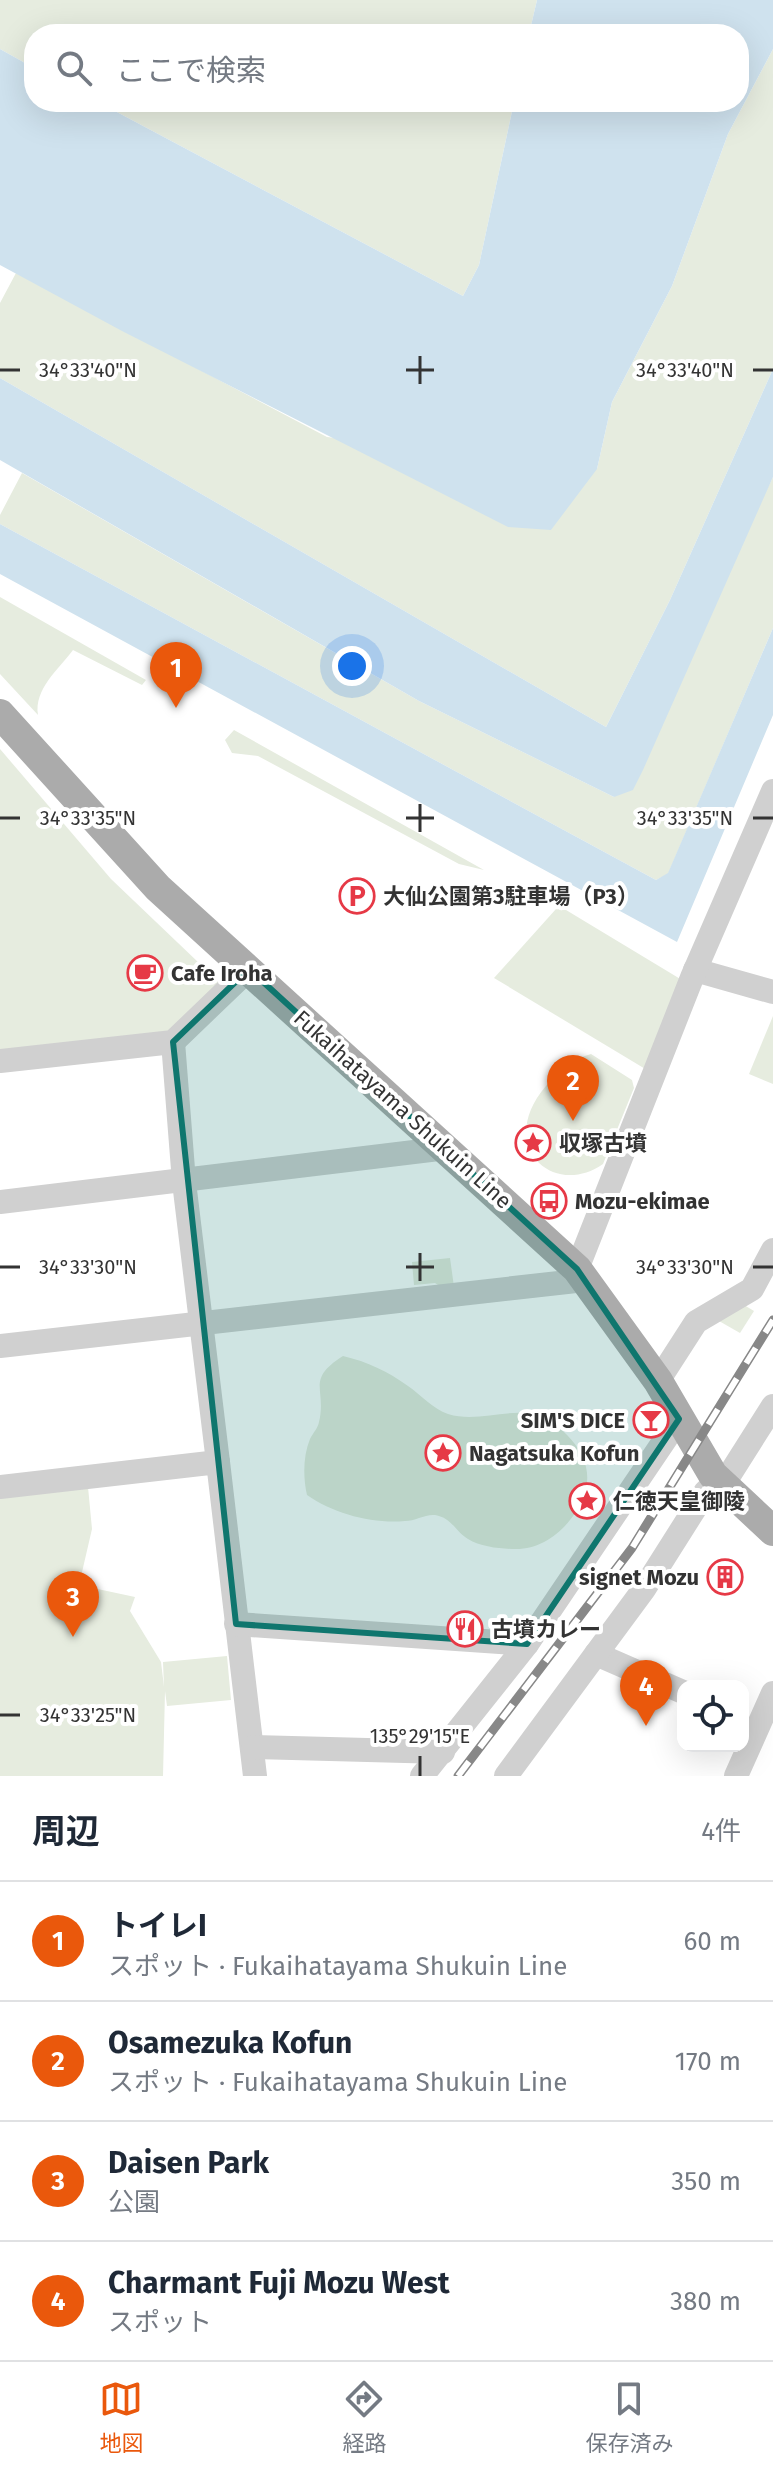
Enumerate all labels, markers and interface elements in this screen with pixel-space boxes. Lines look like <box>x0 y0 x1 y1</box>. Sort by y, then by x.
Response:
search box <box>24 24 749 112</box>
icon: search <box>52 46 96 90</box>
text: ここで検索 <box>116 53 266 89</box>
text: 34°33'40"N <box>39 358 137 382</box>
text: 34°33'40"N <box>636 358 734 382</box>
pin: 1 <box>150 642 202 708</box>
your location <box>332 646 372 686</box>
text: 34°33'35"N <box>40 806 136 830</box>
text: 34°33'35"N <box>637 806 733 830</box>
parking icon: 大仙公園第3駐車場（P3） <box>338 877 376 915</box>
place label: 大仙公園第3駐車場（P3） <box>383 883 639 910</box>
cafe icon: Cafe Iroha <box>126 954 164 992</box>
place label: Cafe Iroha <box>171 960 273 987</box>
street label: Fukaihatayama Shukuin Line <box>288 1004 517 1214</box>
pin: 2 <box>547 1055 599 1121</box>
place icon: 収塚古墳 <box>514 1124 552 1162</box>
place label: 収塚古墳 <box>559 1130 647 1157</box>
bus stop icon: Mozu-ekimae <box>530 1182 568 1220</box>
place label: Mozu-ekimae <box>575 1188 710 1215</box>
text: 34°33'30"N <box>39 1255 137 1279</box>
text: 34°33'30"N <box>636 1255 734 1279</box>
bar icon: SIM'S DICE <box>632 1401 670 1439</box>
place label: SIM'S DICE <box>521 1407 625 1434</box>
place icon: Nagatsuka Kofun <box>424 1434 462 1472</box>
place label: Nagatsuka Kofun <box>469 1440 639 1467</box>
place icon: 仁徳天皇御陵 <box>568 1482 606 1520</box>
place label: 仁徳天皇御陵 <box>613 1488 745 1515</box>
building icon: signet Mozu <box>706 1558 744 1596</box>
place label: signet Mozu <box>579 1564 699 1591</box>
pin: 3 <box>47 1571 99 1637</box>
restaurant icon: 古墳カレー <box>446 1610 484 1648</box>
place label: 古墳カレー <box>491 1616 601 1643</box>
pin: 4 <box>620 1660 672 1726</box>
map controls <box>677 1680 749 1752</box>
button: locate <box>677 1680 749 1752</box>
text: 34°33'25"N <box>40 1703 136 1727</box>
text: 135°29'15"E <box>370 1724 470 1748</box>
text: 周辺 <box>32 1811 100 1852</box>
text: 4件 <box>701 1816 741 1847</box>
text: トイレI <box>108 1908 207 1944</box>
text: 1 <box>52 1926 64 1957</box>
text: 60 m <box>683 1926 741 1957</box>
text: スポット · Fukaihatayama Shukuin Line <box>108 1951 567 1982</box>
text: Osamezuka Kofun <box>108 2025 352 2061</box>
text: 2 <box>51 2046 65 2077</box>
text: 170 m <box>675 2046 741 2077</box>
text: スポット · Fukaihatayama Shukuin Line <box>108 2067 567 2098</box>
text: Daisen Park <box>108 2145 269 2181</box>
text: 3 <box>51 2166 65 2197</box>
text: 350 m <box>671 2166 741 2197</box>
text: 公園 <box>108 2187 160 2218</box>
text: Charmant Fuji Mozu West <box>108 2265 450 2301</box>
text: 4 <box>51 2286 65 2317</box>
text: 380 m <box>670 2286 741 2317</box>
text: スポット <box>108 2307 212 2338</box>
tab: 地図 <box>99 2377 144 2457</box>
tab: 経路 <box>342 2377 387 2457</box>
tab: 保存済み <box>585 2377 674 2457</box>

